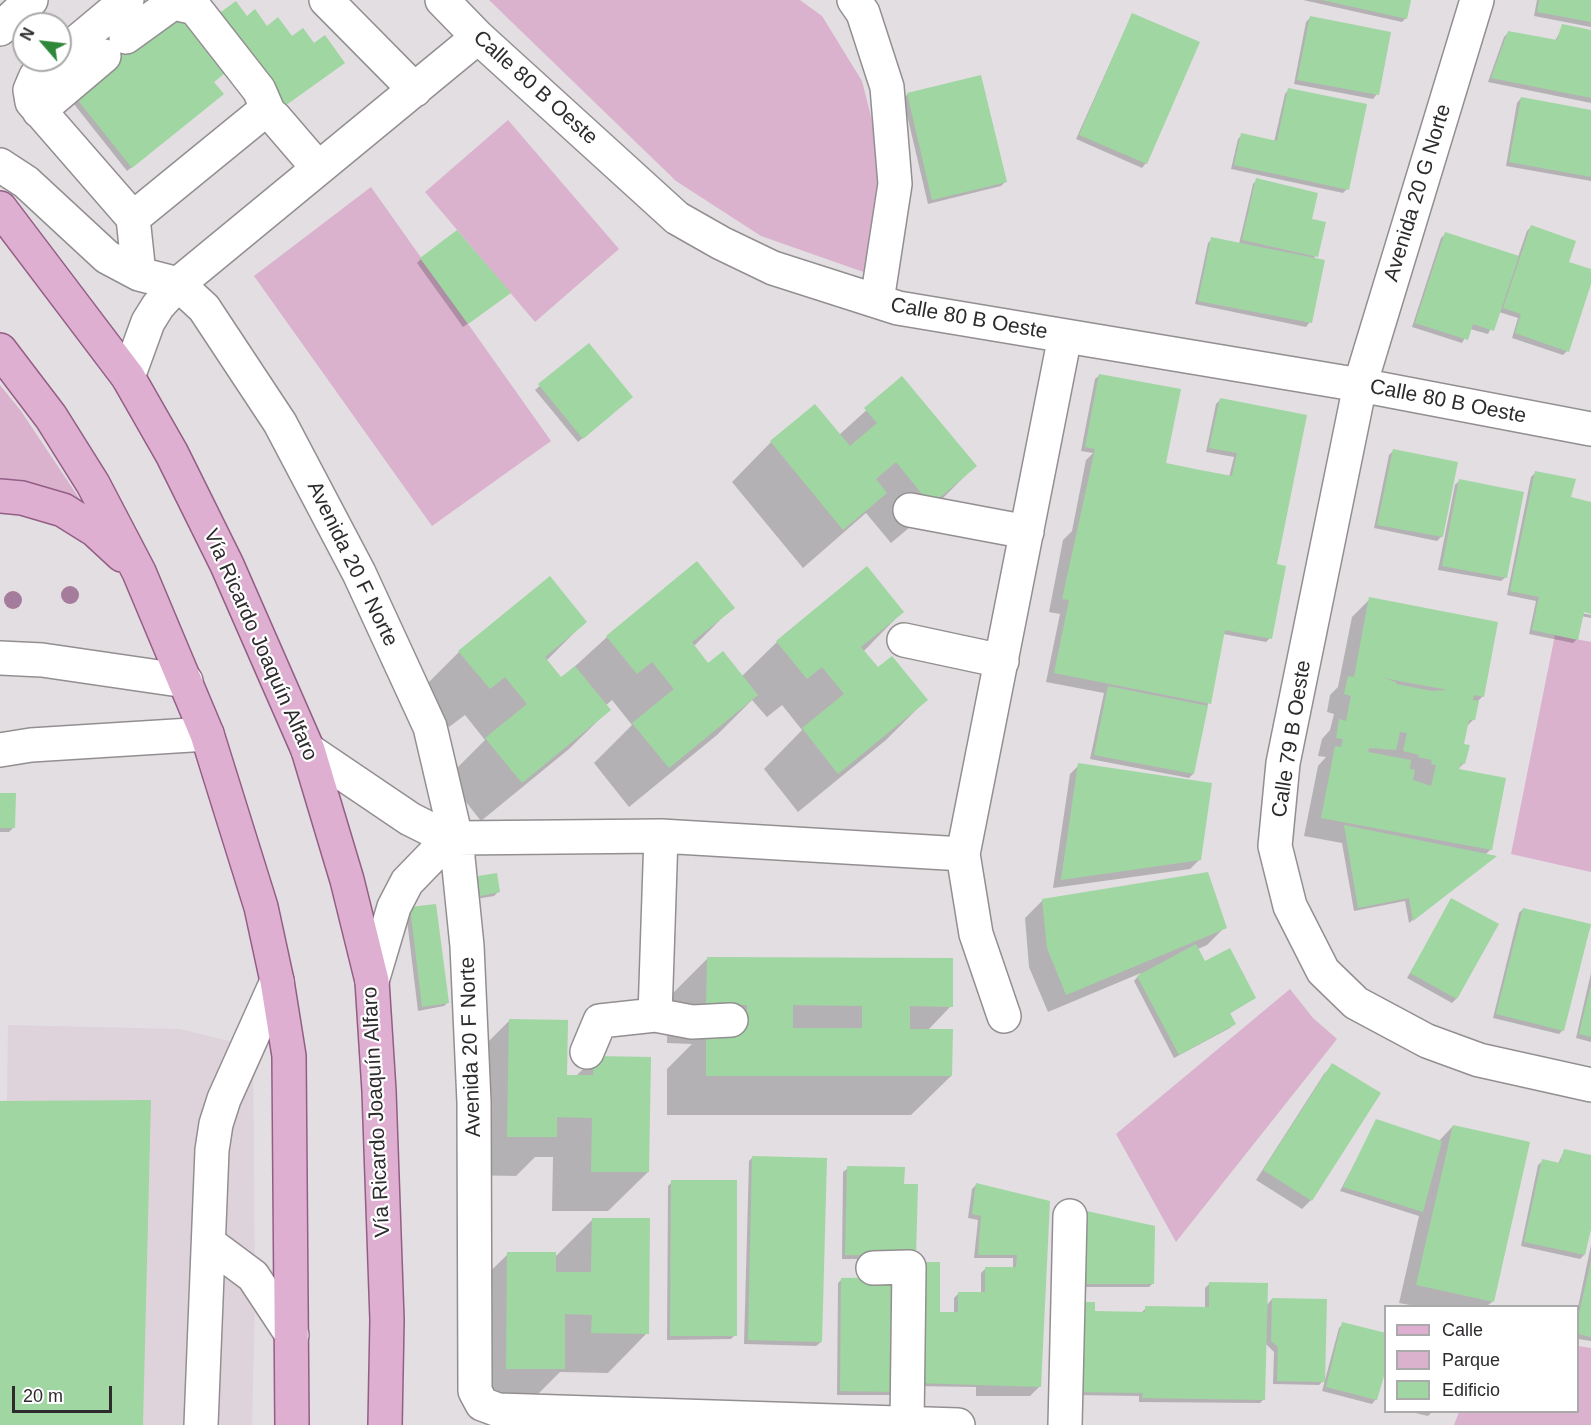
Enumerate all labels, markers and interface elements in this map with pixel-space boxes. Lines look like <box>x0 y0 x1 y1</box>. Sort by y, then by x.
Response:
north arrow <box>12 12 72 72</box>
text: N <box>17 25 38 43</box>
street label: Calle 80 B Oeste <box>468 26 602 150</box>
street label: Avenida 20 G Norte <box>1379 101 1457 285</box>
street label: Calle 80 B Oeste <box>889 293 1049 345</box>
street label: Calle 80 B Oeste <box>1368 374 1528 430</box>
street label: Avenida 20 F Norte <box>301 477 403 651</box>
street label: Vía Ricardo Joaquín Alfaro <box>197 525 323 765</box>
street label: Calle 79 B Oeste <box>1267 659 1317 819</box>
street label: Avenida 20 F Norte <box>455 956 487 1138</box>
street label: Vía Ricardo Joaquín Alfaro <box>358 986 396 1238</box>
legend <box>1384 1305 1579 1413</box>
text: Calle <box>1442 1320 1483 1340</box>
text: Parque <box>1442 1350 1500 1370</box>
scale bar <box>15 1374 116 1412</box>
text: Edificio <box>1442 1380 1500 1400</box>
text: 20 m <box>23 1386 63 1406</box>

